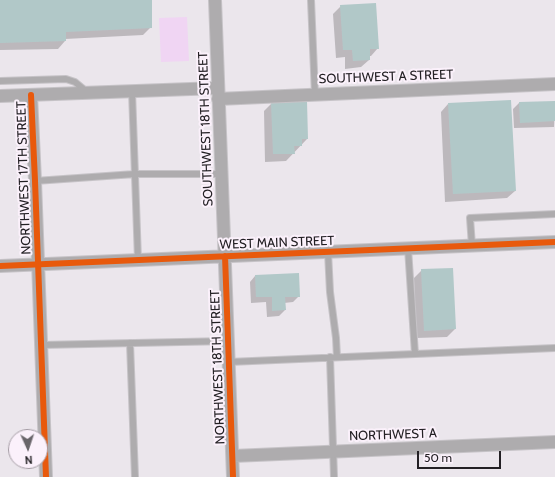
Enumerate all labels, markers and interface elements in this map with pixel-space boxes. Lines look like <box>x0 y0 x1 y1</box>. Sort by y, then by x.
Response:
street label: SOUTHWEST 18TH STREET <box>196 51 216 207</box>
street label: SOUTHWEST A STREET <box>318 67 454 87</box>
street label: NORTHWEST 17TH STREET <box>14 101 34 255</box>
street label: WEST MAIN STREET <box>219 233 335 253</box>
street label: NORTHWEST 18TH STREET <box>208 289 228 445</box>
street label: NORTHWEST A <box>349 426 437 444</box>
north arrow <box>8 429 48 469</box>
scale bar <box>419 443 503 469</box>
text: 50 m <box>424 450 452 465</box>
text: N <box>24 453 33 467</box>

